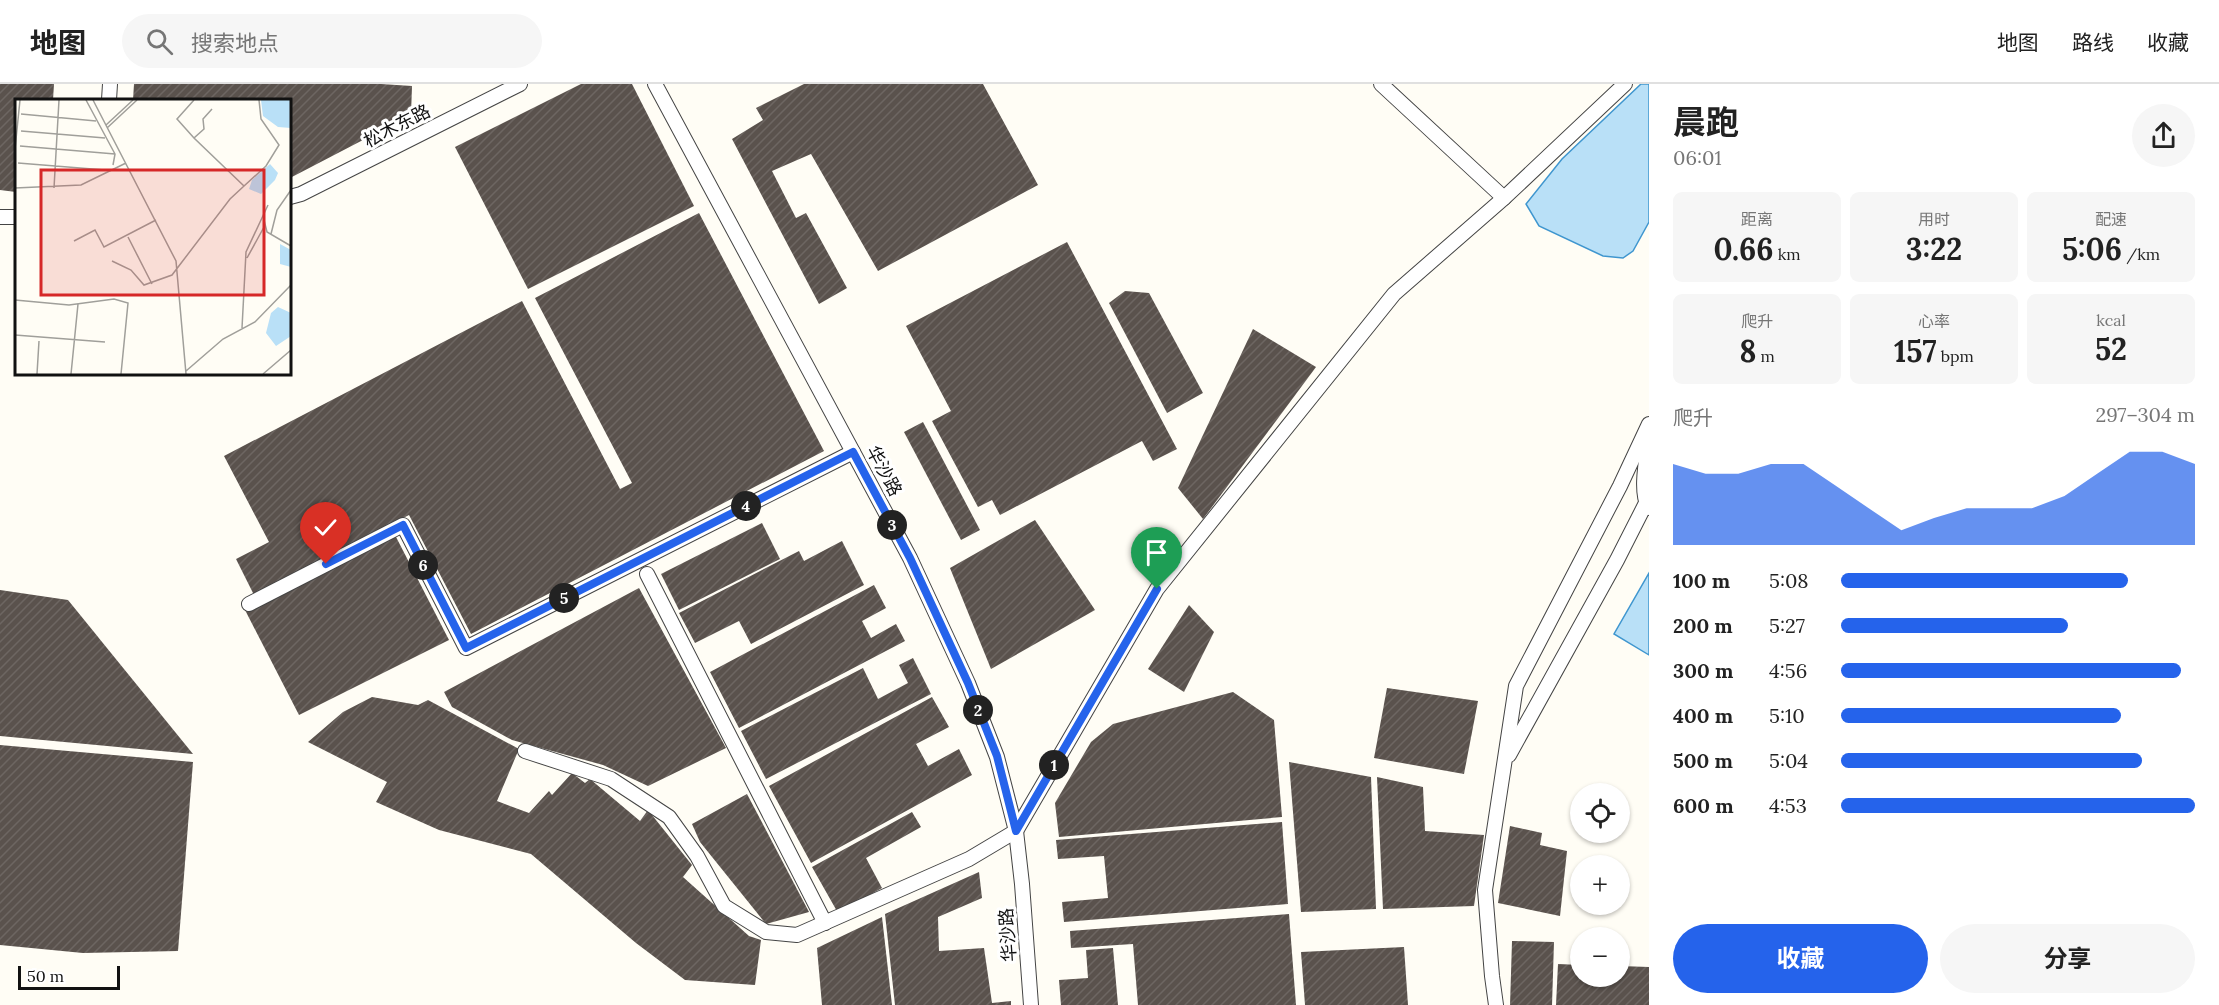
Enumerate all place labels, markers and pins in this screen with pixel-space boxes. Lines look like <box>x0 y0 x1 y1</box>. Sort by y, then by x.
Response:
pin: 4 <box>731 491 761 521</box>
pin <box>300 502 351 564</box>
pin: 3 <box>877 510 907 540</box>
pin <box>1131 527 1182 589</box>
pin: 6 <box>408 550 438 580</box>
pin: 5 <box>549 583 579 613</box>
pin: 2 <box>963 695 993 725</box>
pin: 1 <box>1039 750 1069 780</box>

